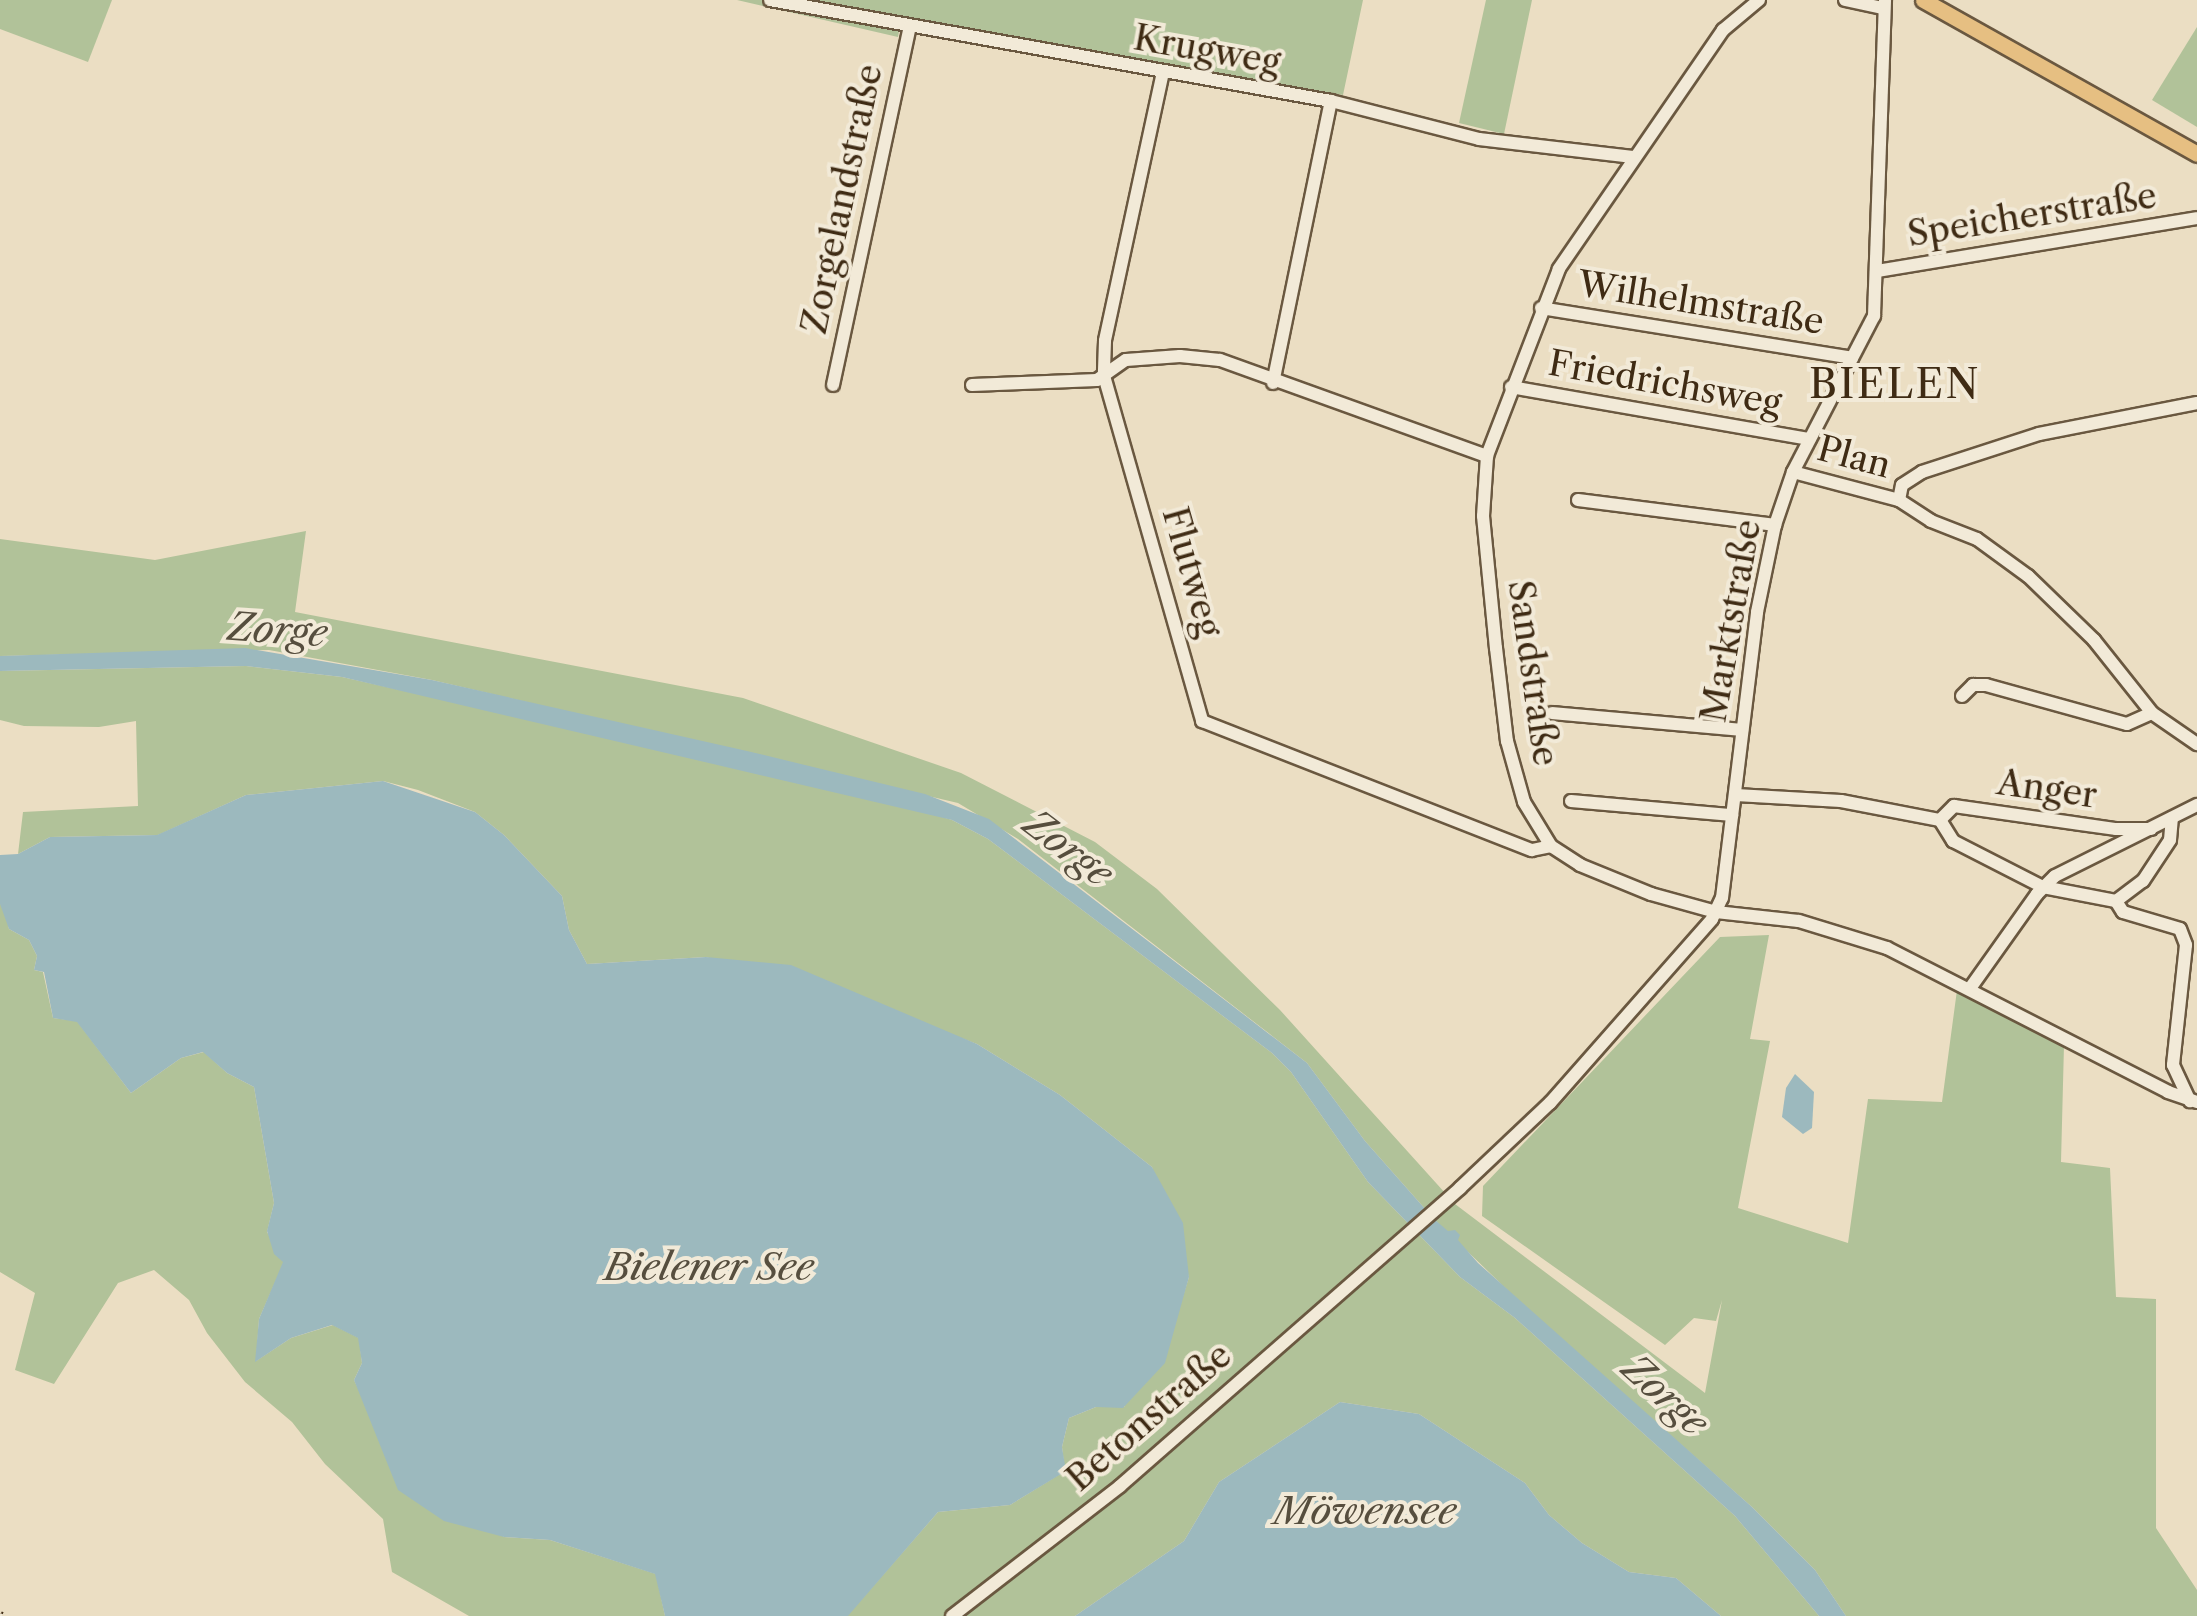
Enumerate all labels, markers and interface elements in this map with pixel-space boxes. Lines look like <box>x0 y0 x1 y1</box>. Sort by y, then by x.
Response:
street label: Krugweg <box>1130 16 1284 84</box>
street label: Zorgelandstraße <box>793 61 891 337</box>
street label: Speicherstraße <box>1904 175 2160 255</box>
street label: Wilhelmstraße <box>1575 263 1827 343</box>
street label: Friedrichsweg <box>1545 342 1785 424</box>
district label: BIELEN <box>1809 360 1981 408</box>
street label: Plan <box>1813 427 1895 487</box>
street label: Flutweg <box>1153 502 1231 642</box>
street label: Marktstraße <box>1693 516 1769 726</box>
street label: Sandstraße <box>1499 578 1567 768</box>
water label: Zorge <box>225 604 329 656</box>
street label: Anger <box>1994 761 2100 817</box>
water label: Zorge <box>1014 800 1122 896</box>
water label: Bielener See <box>604 1244 814 1290</box>
street label: Betonstraße <box>1058 1334 1240 1500</box>
water label: Zorge <box>1612 1344 1718 1446</box>
water label: Möwensee <box>1274 1488 1456 1534</box>

